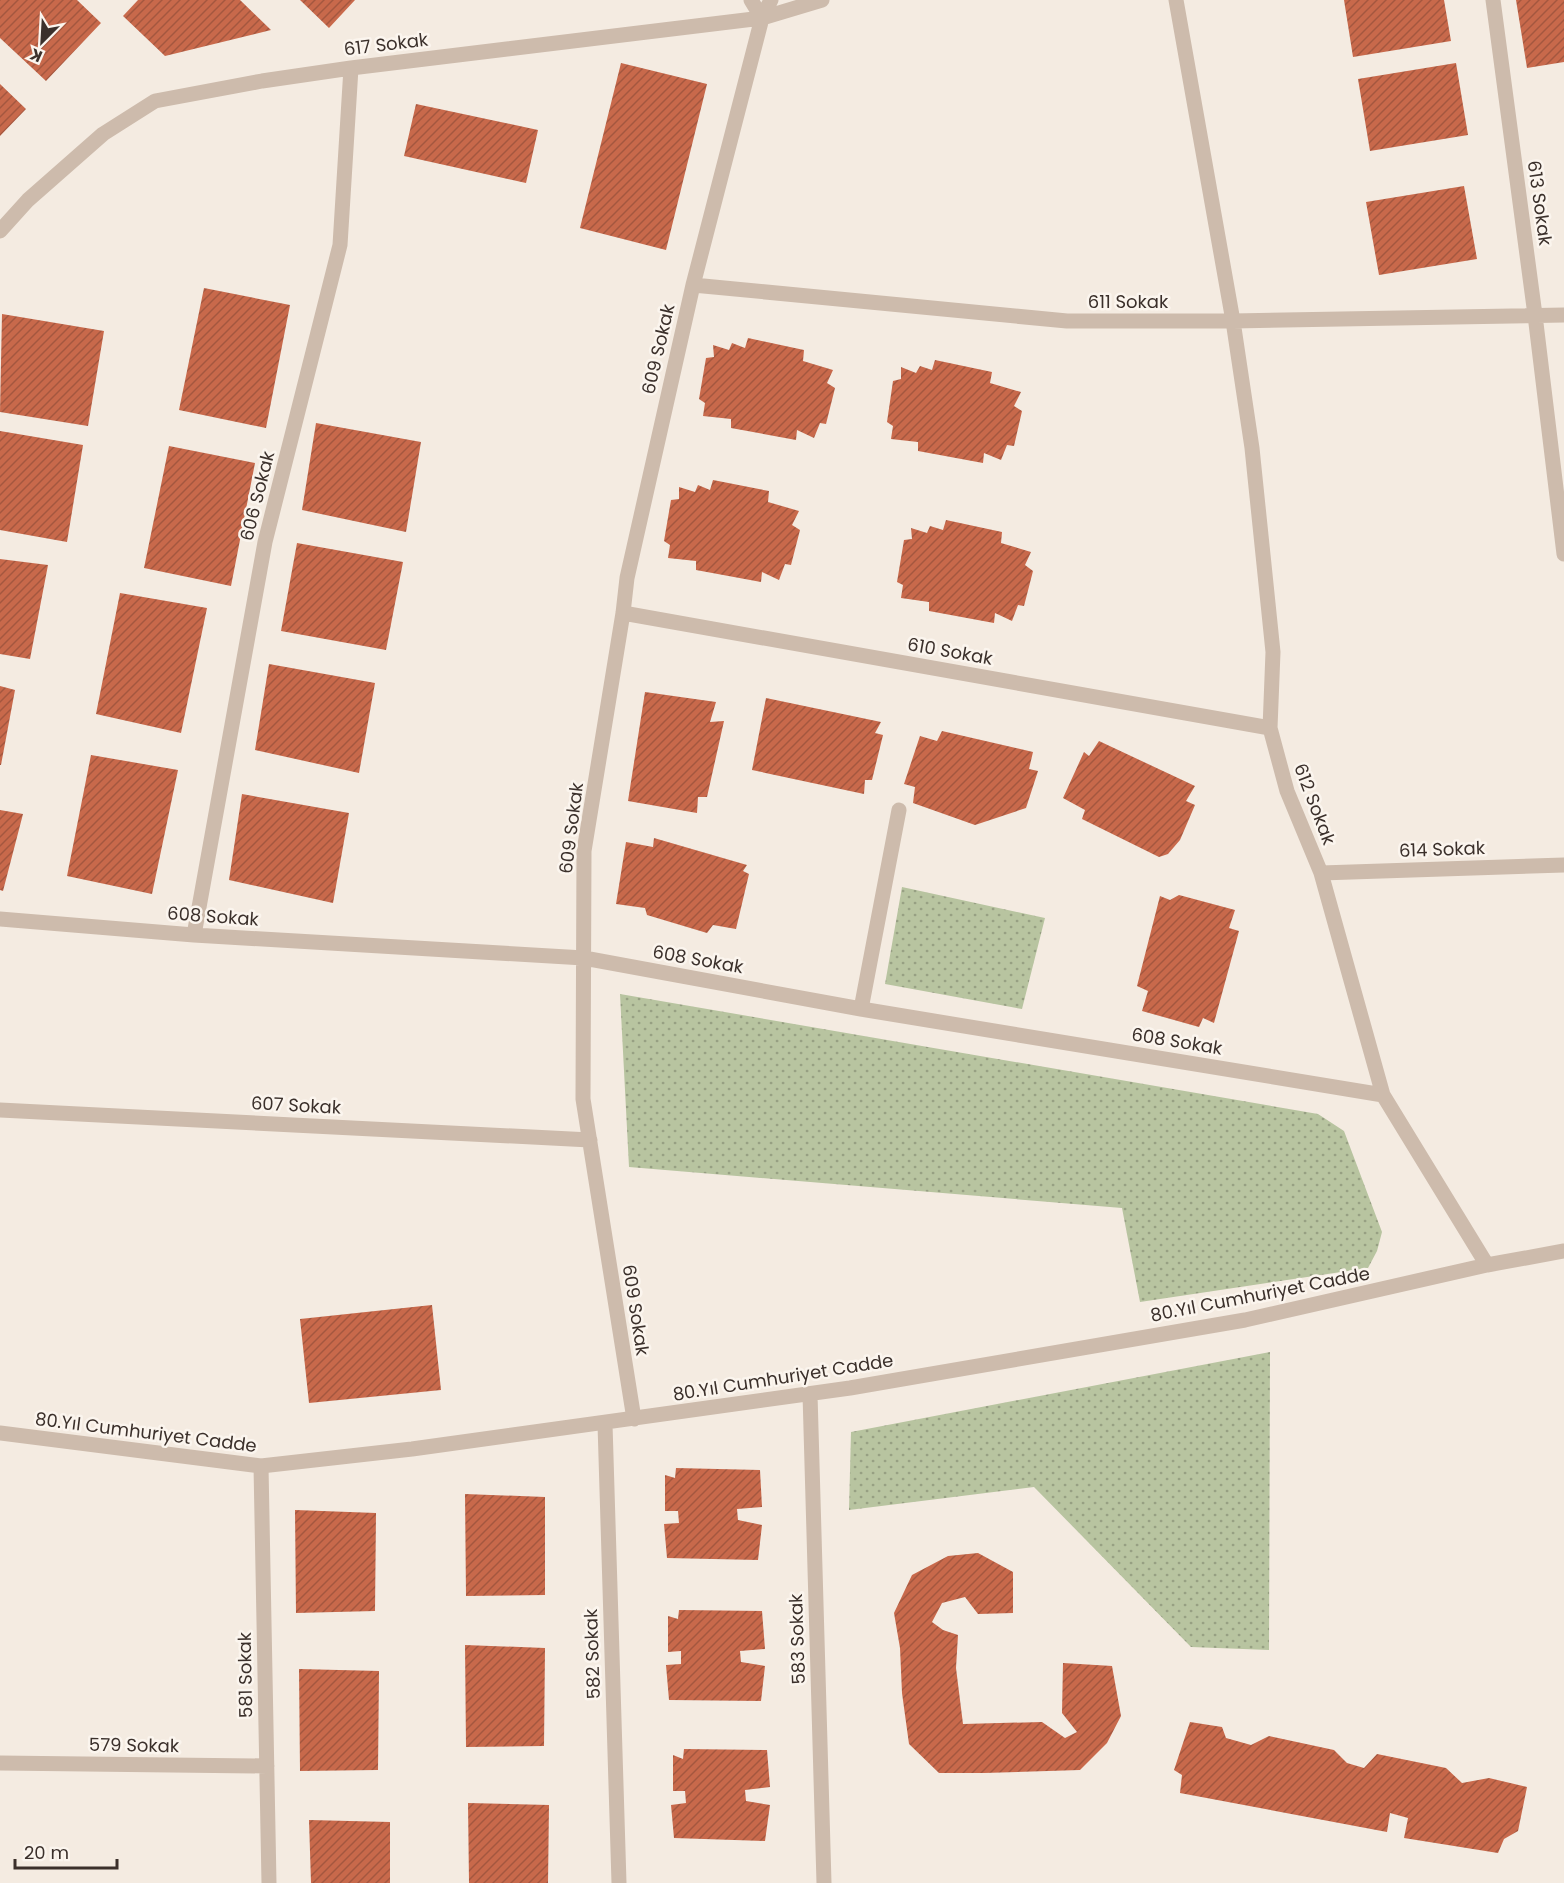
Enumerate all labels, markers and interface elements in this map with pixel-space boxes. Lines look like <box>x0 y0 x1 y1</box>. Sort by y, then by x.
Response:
north arrow <box>12 12 72 72</box>
street label: 617 Sokak <box>342 26 430 62</box>
text: K <box>26 42 46 68</box>
street label: 613 Sokak <box>1522 159 1558 248</box>
street label: 611 Sokak <box>1088 289 1169 314</box>
street label: 609 Sokak <box>636 301 681 396</box>
street label: 606 Sokak <box>234 448 280 544</box>
street label: 610 Sokak <box>905 631 995 671</box>
street label: 612 Sokak <box>1288 760 1342 849</box>
street label: 609 Sokak <box>553 780 589 875</box>
street label: 614 Sokak <box>1399 835 1486 863</box>
street label: 608 Sokak <box>166 900 260 932</box>
street label: 608 Sokak <box>651 939 746 979</box>
street label: 608 Sokak <box>1130 1021 1225 1061</box>
street label: 607 Sokak <box>250 1090 342 1120</box>
street label: 80.Yıl Cumhuriyet Cadde <box>1148 1260 1372 1328</box>
street label: 609 Sokak <box>616 1263 656 1358</box>
street label: 80.Yıl Cumhuriyet Cadde <box>671 1347 895 1407</box>
street label: 80.Yıl Cumhuriyet Cadde <box>34 1406 258 1458</box>
street label: 583 Sokak <box>783 1592 811 1685</box>
street label: 582 Sokak <box>578 1608 606 1700</box>
street label: 581 Sokak <box>232 1631 258 1718</box>
street label: 579 Sokak <box>89 1732 180 1758</box>
scale bar <box>15 1832 117 1870</box>
text: 20 m <box>24 1840 69 1865</box>

